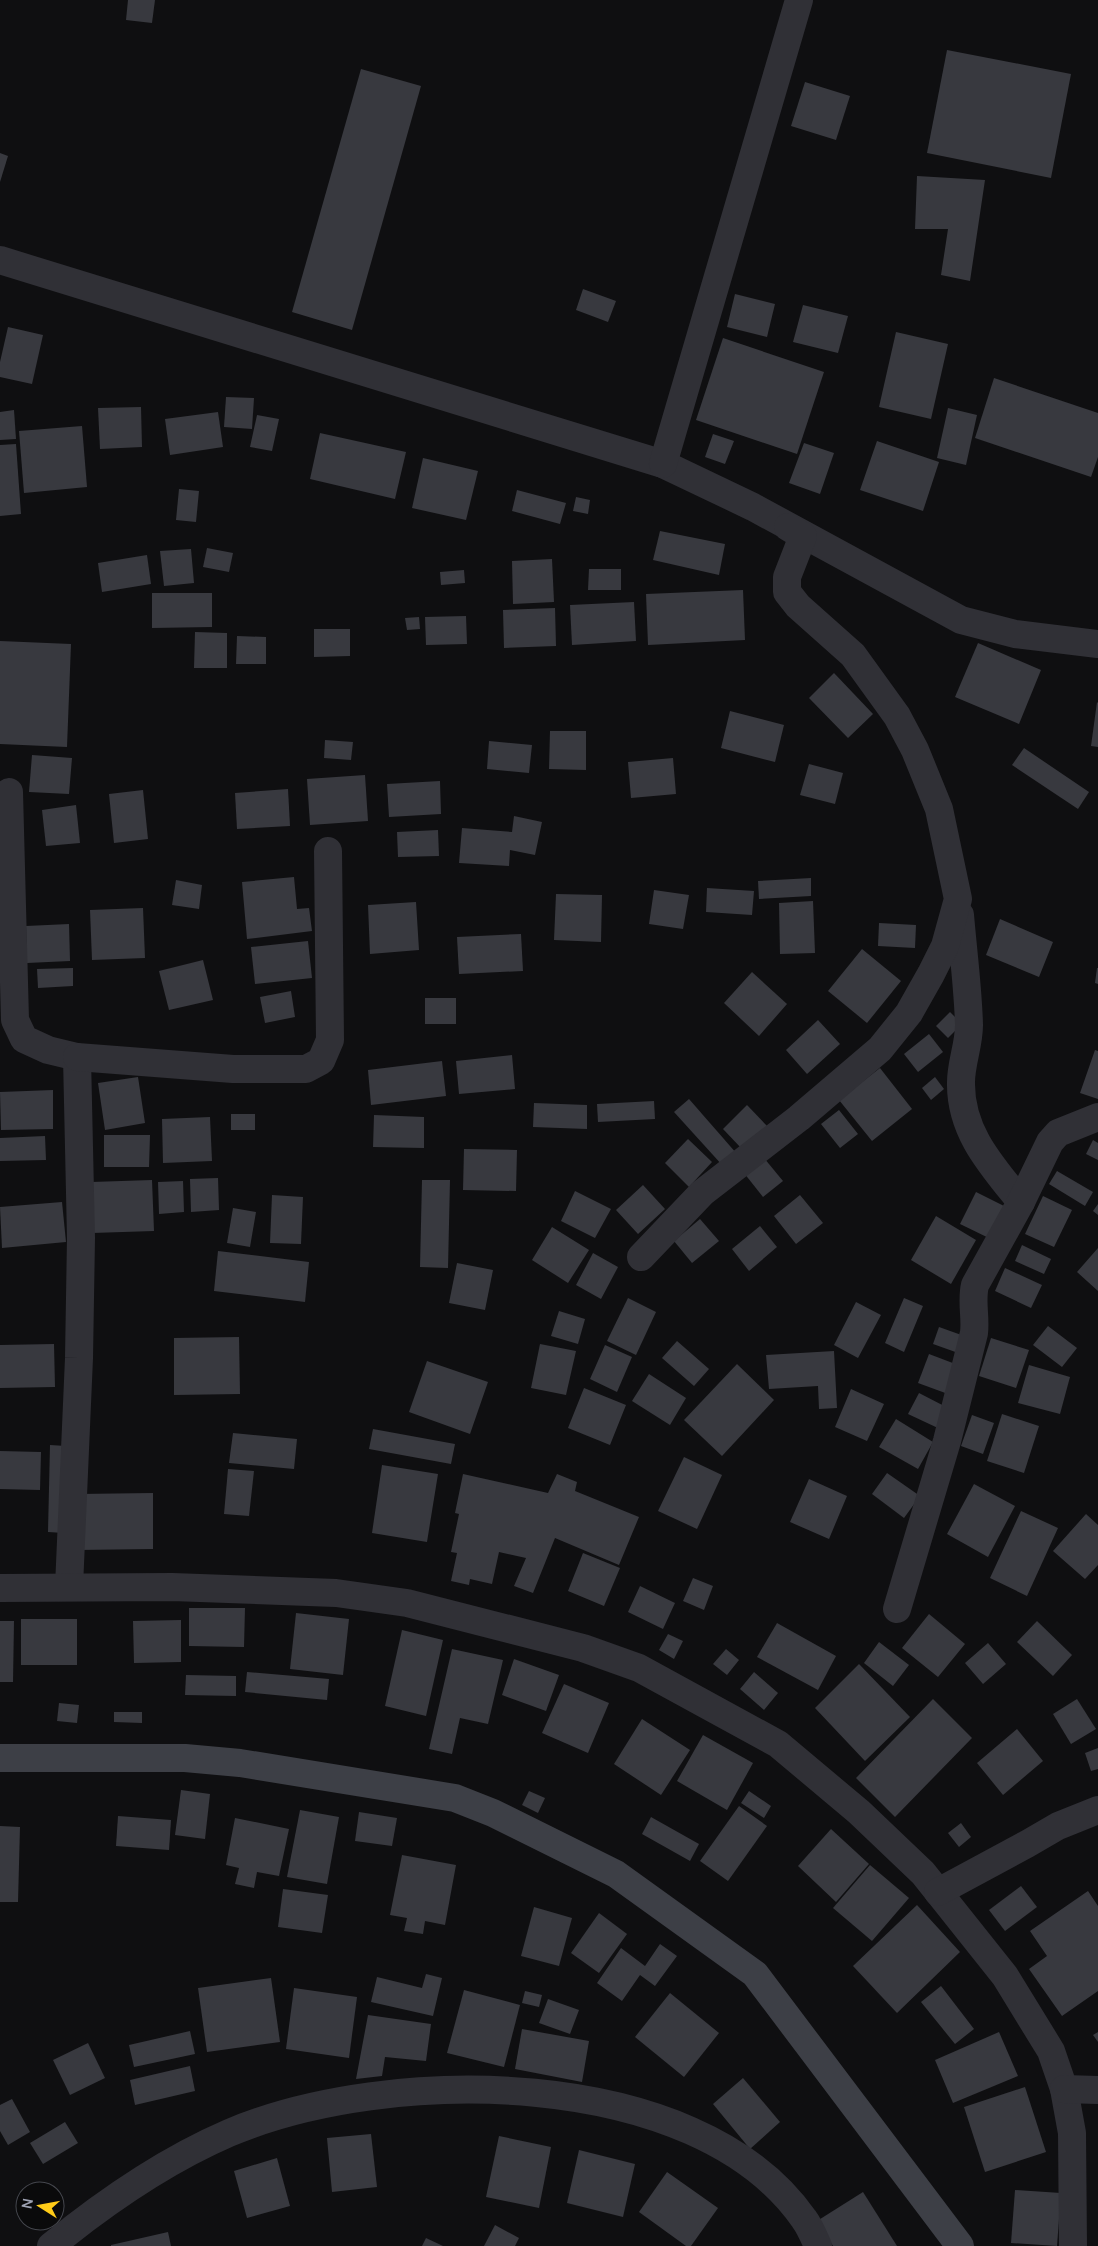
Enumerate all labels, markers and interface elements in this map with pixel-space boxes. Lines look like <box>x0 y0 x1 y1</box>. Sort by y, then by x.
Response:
north arrow <box>15 2181 65 2231</box>
text: N <box>16 2197 37 2210</box>

